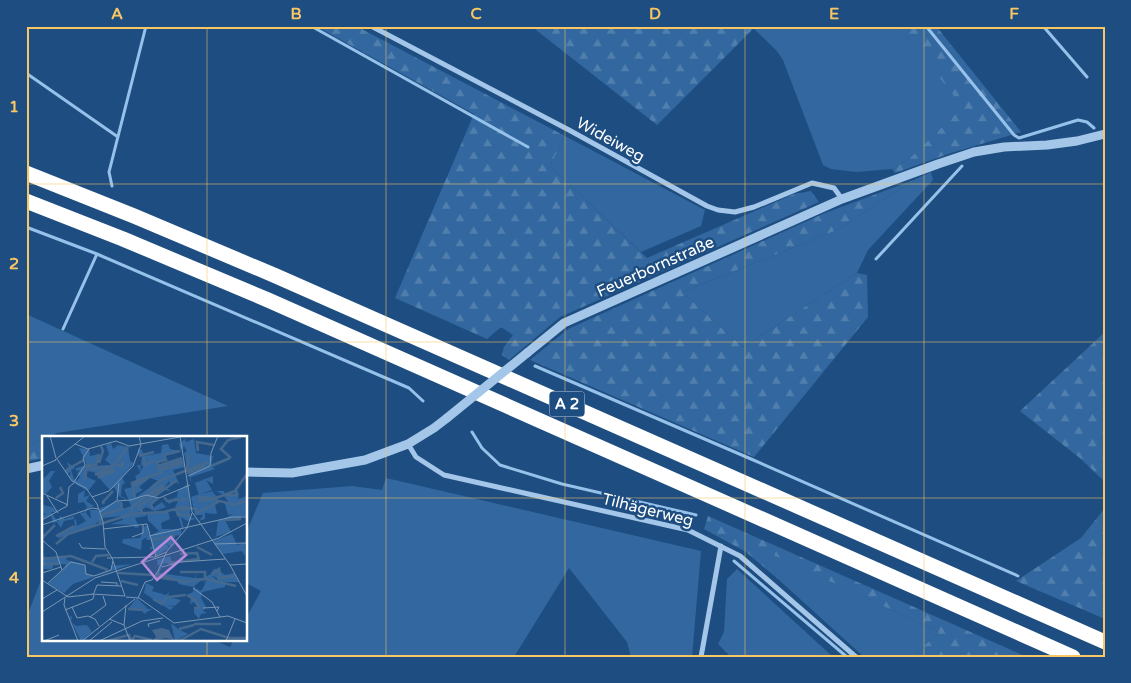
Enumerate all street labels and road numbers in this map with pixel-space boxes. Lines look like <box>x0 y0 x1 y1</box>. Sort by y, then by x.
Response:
street label: Wideiweg <box>573 113 648 167</box>
street label: Feuerbornstraße <box>594 232 717 302</box>
road number: A 2 <box>550 392 584 416</box>
street label: Tilhägerweg <box>600 489 695 531</box>

